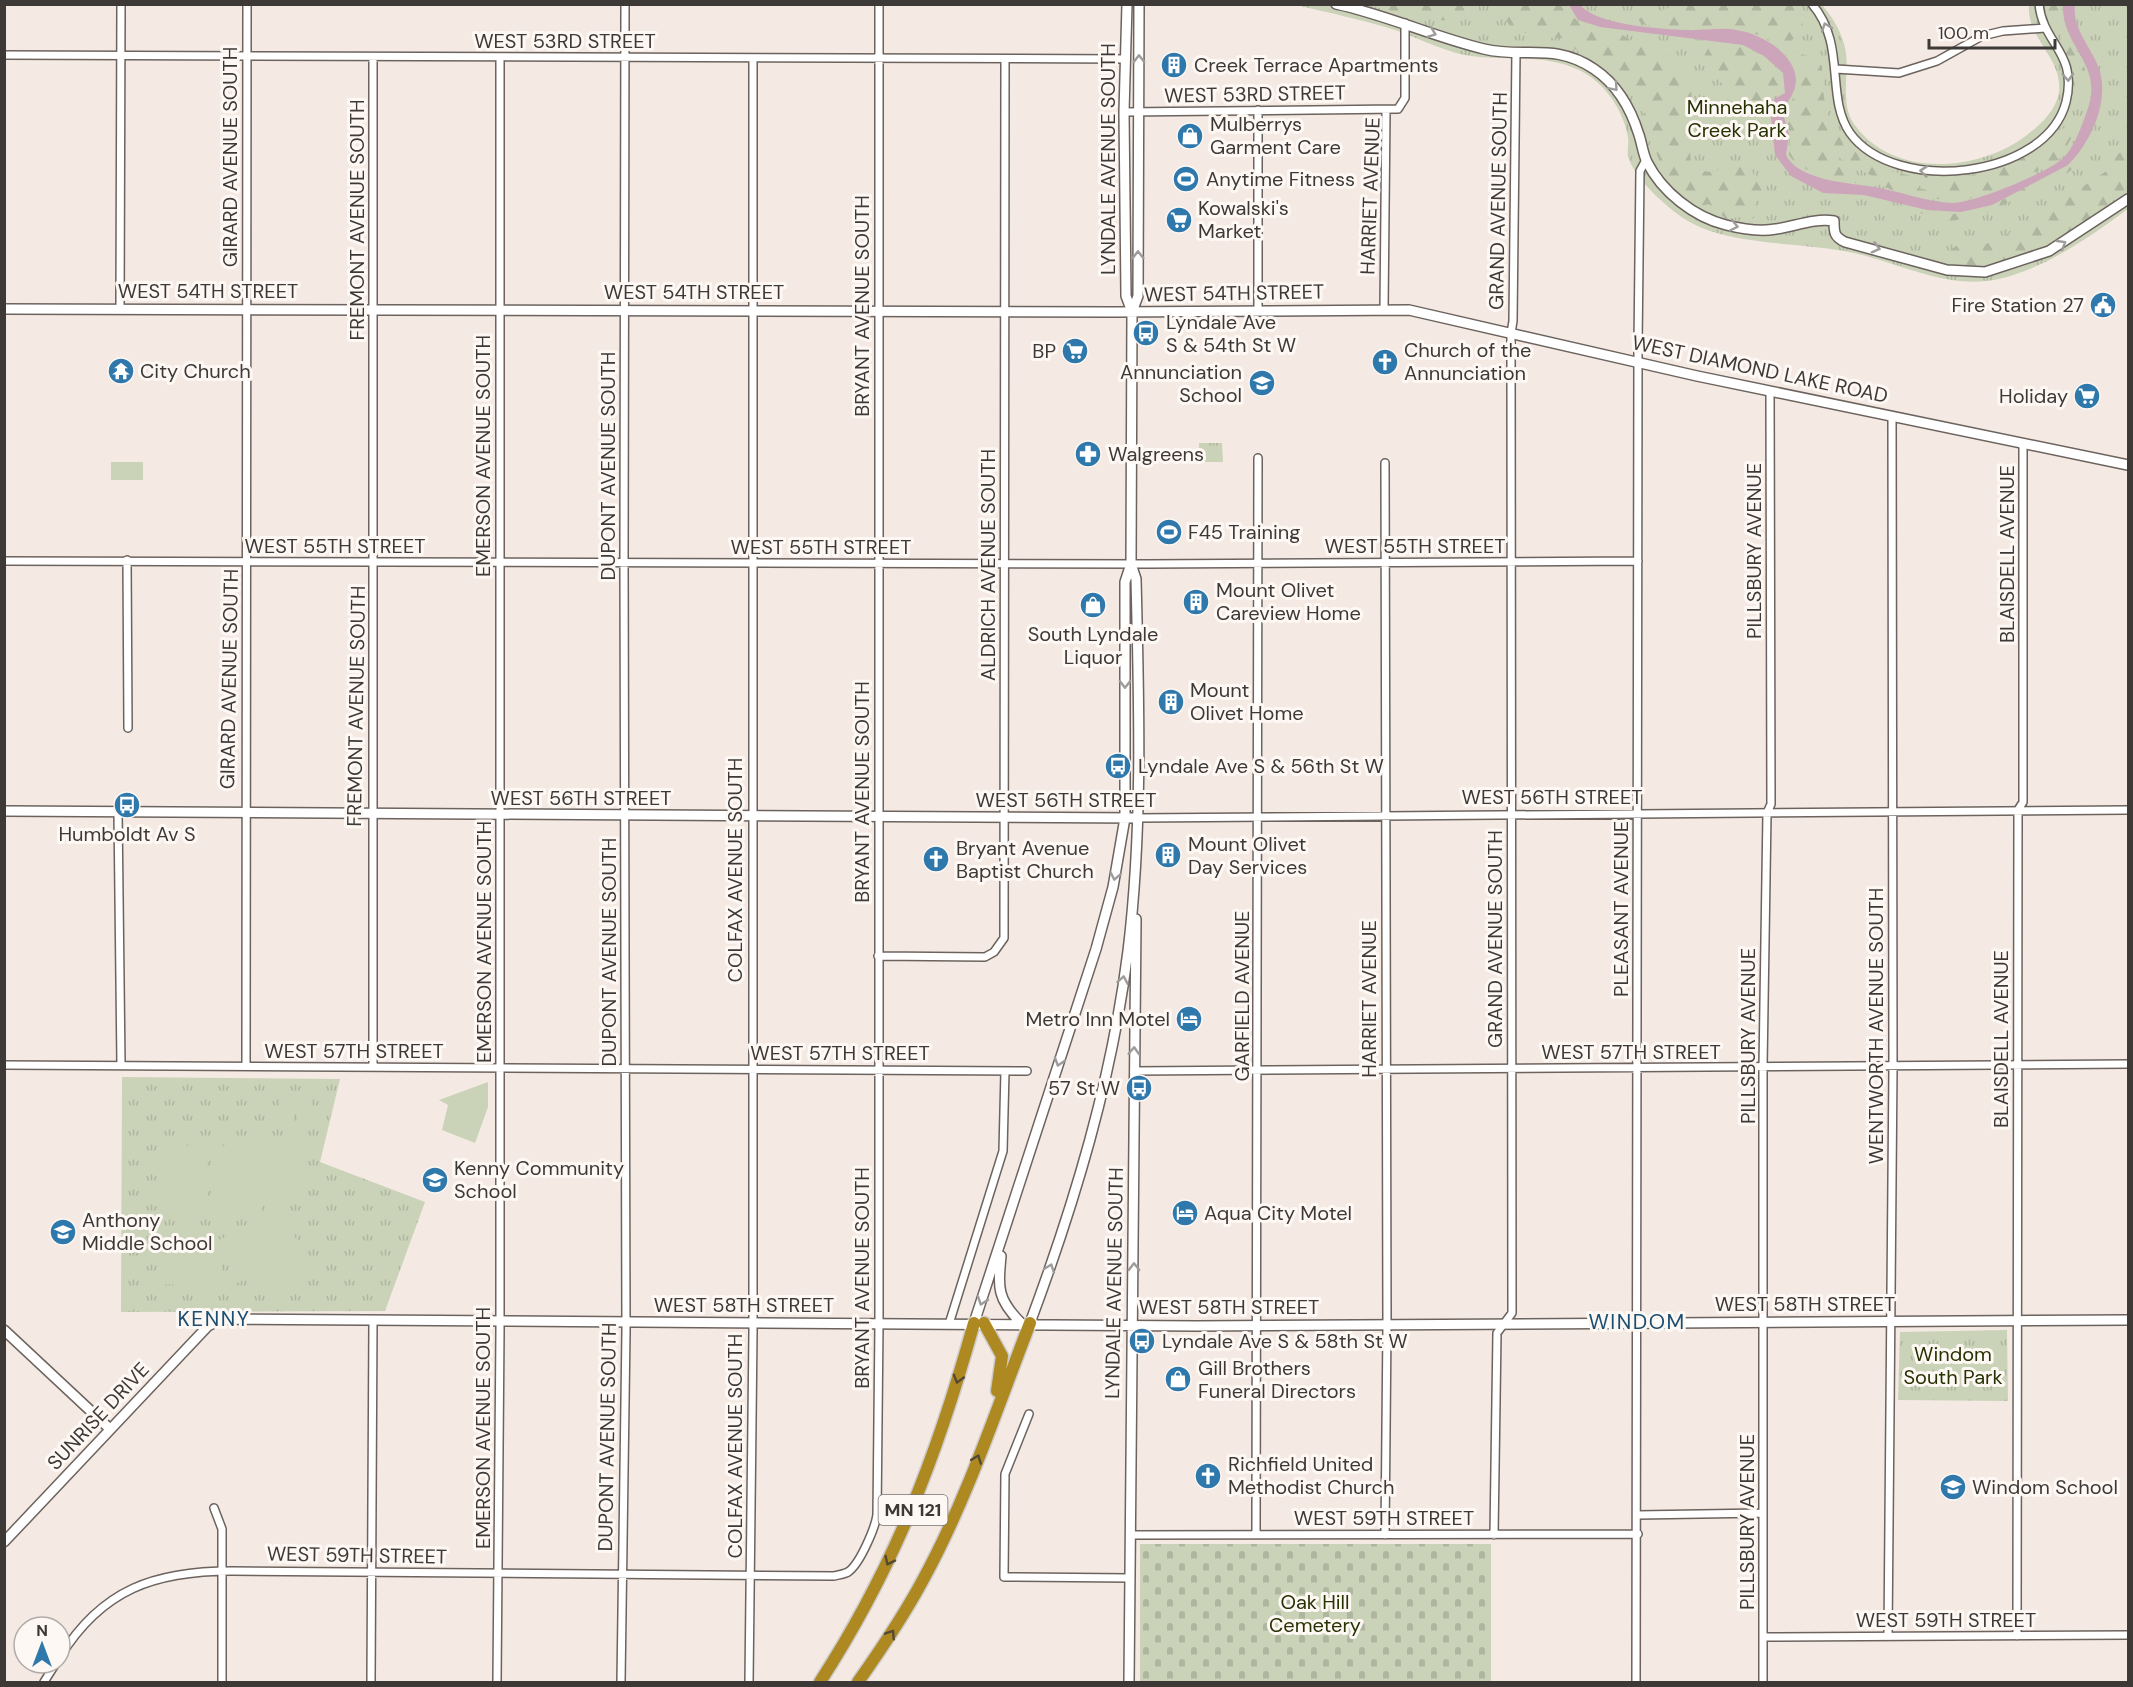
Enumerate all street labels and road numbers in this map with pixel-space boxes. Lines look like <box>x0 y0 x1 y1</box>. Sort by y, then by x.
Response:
street label: WEST 53RD STREET <box>474 28 656 54</box>
street label: LYNDALE AVENUE SOUTH <box>1095 43 1121 275</box>
street label: GIRARD AVENUE SOUTH <box>217 47 243 267</box>
street label: WEST 53RD STREET <box>1164 79 1346 109</box>
street label: GRAND AVENUE SOUTH <box>1483 92 1513 310</box>
street label: FREMONT AVENUE SOUTH <box>344 99 370 341</box>
street label: HARRIET AVENUE <box>1354 117 1386 275</box>
street label: BRYANT AVENUE SOUTH <box>849 195 875 417</box>
street label: WEST 54TH STREET <box>118 278 298 304</box>
street label: WEST 54TH STREET <box>1144 278 1324 308</box>
street label: WEST 54TH STREET <box>604 279 784 305</box>
street label: WEST DIAMOND LAKE ROAD <box>1630 329 1890 409</box>
street label: EMERSON AVENUE SOUTH <box>470 335 496 577</box>
street label: DUPONT AVENUE SOUTH <box>595 352 621 580</box>
street label: ALDRICH AVENUE SOUTH <box>975 449 1001 681</box>
street label: PILLSBURY AVENUE <box>1741 463 1767 639</box>
street label: BLAISDELL AVENUE <box>1994 465 2020 643</box>
street label: WEST 55TH STREET <box>245 533 425 559</box>
street label: WEST 55TH STREET <box>1325 533 1505 559</box>
street label: WEST 55TH STREET <box>731 534 911 560</box>
street label: GIRARD AVENUE SOUTH <box>214 569 244 789</box>
street label: FREMONT AVENUE SOUTH <box>341 585 371 827</box>
street label: BRYANT AVENUE SOUTH <box>849 681 875 903</box>
street label: COLFAX AVENUE SOUTH <box>722 758 748 982</box>
street label: WEST 56TH STREET <box>1462 784 1642 810</box>
street label: WEST 56TH STREET <box>491 785 671 811</box>
street label: WEST 56TH STREET <box>976 787 1156 813</box>
street label: EMERSON AVENUE SOUTH <box>471 821 497 1063</box>
street label: PLEASANT AVENUE <box>1608 821 1634 997</box>
street label: GRAND AVENUE SOUTH <box>1482 830 1508 1048</box>
street label: DUPONT AVENUE SOUTH <box>596 838 622 1066</box>
street label: WENTWORTH AVENUE SOUTH <box>1863 888 1889 1164</box>
street label: GARFIELD AVENUE <box>1229 911 1255 1081</box>
street label: HARRIET AVENUE <box>1356 920 1382 1078</box>
street label: PILLSBURY AVENUE <box>1735 948 1761 1124</box>
street label: BLAISDELL AVENUE <box>1988 950 2014 1128</box>
street label: WEST 57TH STREET <box>264 1038 444 1064</box>
street label: WEST 57TH STREET <box>1541 1039 1721 1065</box>
street label: WEST 57TH STREET <box>750 1040 930 1066</box>
street label: BRYANT AVENUE SOUTH <box>849 1167 875 1389</box>
street label: LYNDALE AVENUE SOUTH <box>1099 1167 1129 1399</box>
street label: WEST 58TH STREET <box>1715 1291 1895 1317</box>
street label: WEST 58TH STREET <box>654 1292 834 1318</box>
street label: WEST 58TH STREET <box>1139 1294 1319 1320</box>
street label: EMERSON AVENUE SOUTH <box>470 1307 496 1549</box>
street label: DUPONT AVENUE SOUTH <box>592 1322 622 1552</box>
street label: COLFAX AVENUE SOUTH <box>722 1334 748 1558</box>
street label: SUNRISE DRIVE <box>41 1357 155 1475</box>
street label: PILLSBURY AVENUE <box>1734 1434 1760 1610</box>
road number: MN 121 <box>878 1495 948 1525</box>
street label: WEST 59TH STREET <box>1294 1505 1474 1531</box>
street label: WEST 59TH STREET <box>267 1540 447 1570</box>
street label: WEST 59TH STREET <box>1856 1607 2036 1633</box>

